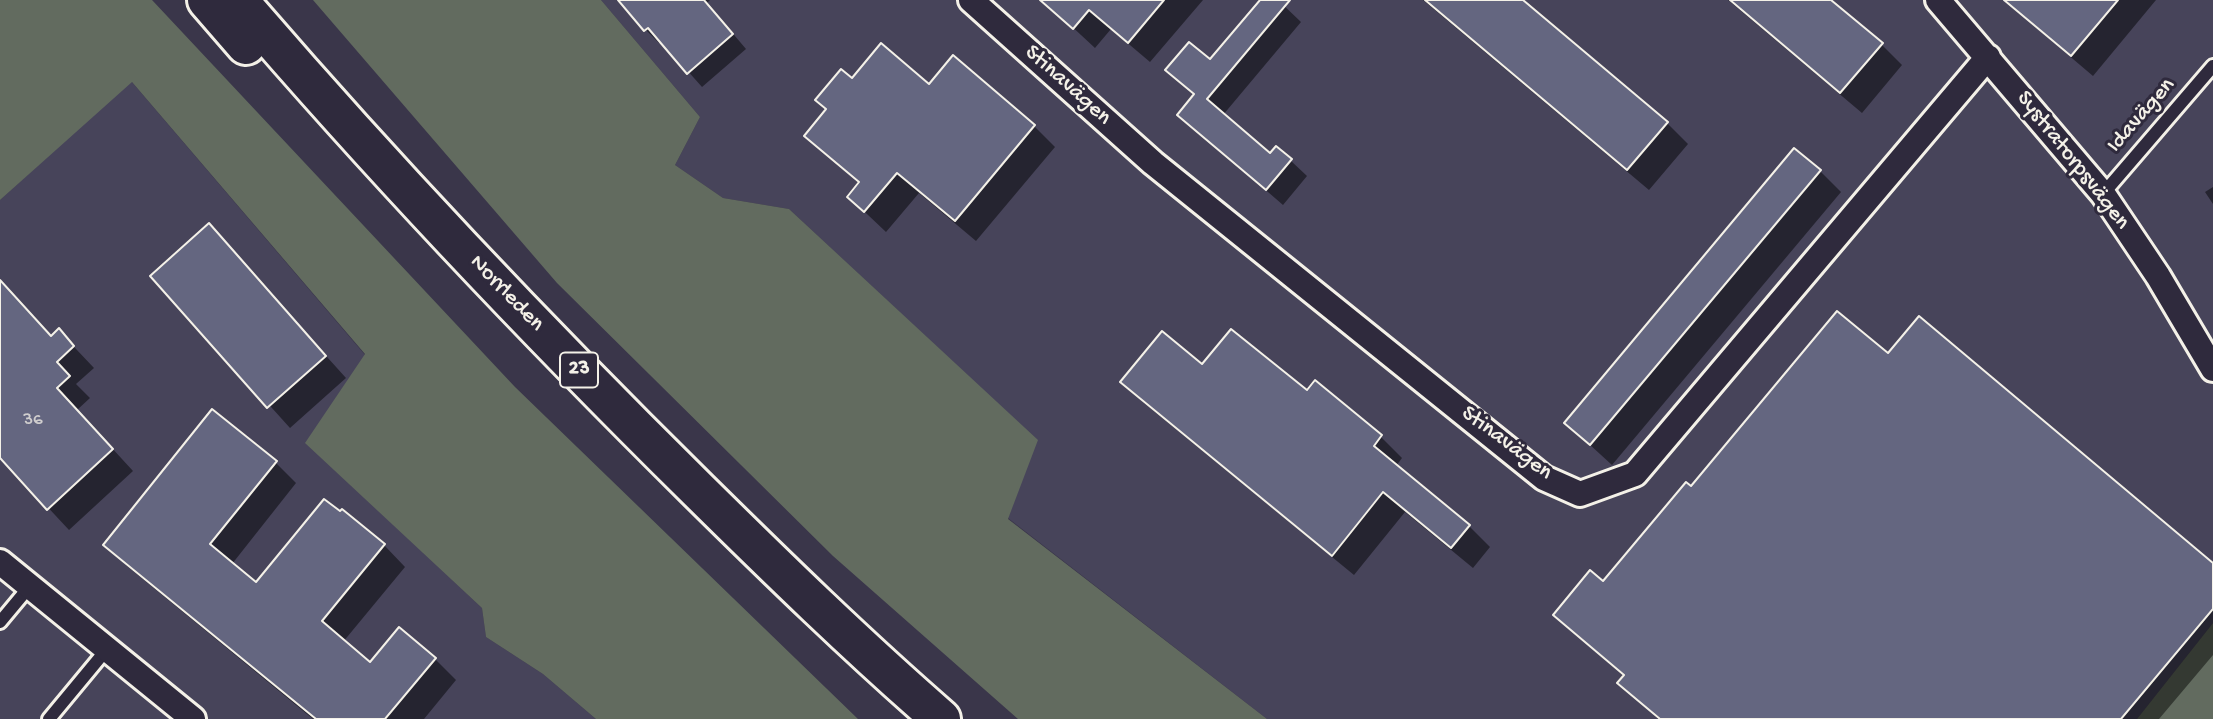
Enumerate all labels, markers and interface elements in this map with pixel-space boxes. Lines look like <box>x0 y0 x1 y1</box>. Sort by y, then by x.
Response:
street label: Stinavägen <box>1018 40 1116 132</box>
street label: Idavägen <box>2102 73 2182 159</box>
street label: Systratorpsvägen <box>2009 86 2135 236</box>
street label: Norrleden <box>463 250 549 338</box>
road number: 23 <box>560 352 598 388</box>
street label: Stinavägen <box>1455 401 1557 487</box>
house number: 36 <box>23 410 43 432</box>

